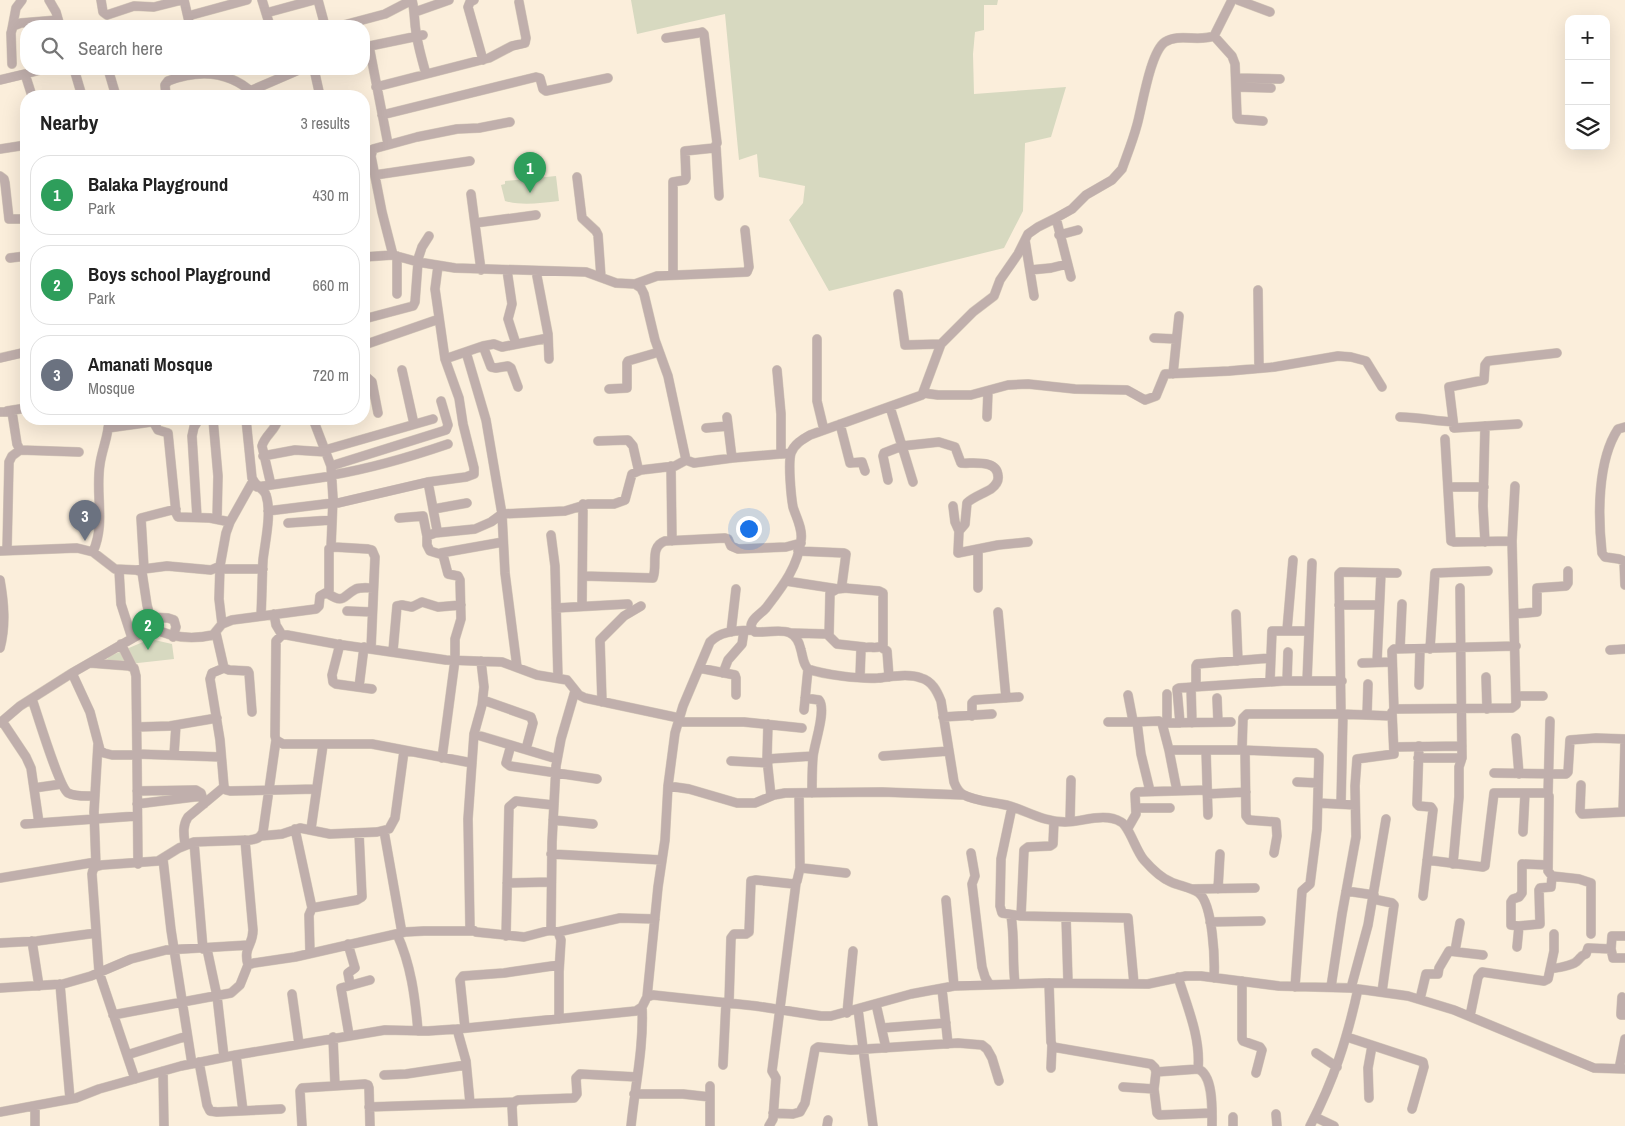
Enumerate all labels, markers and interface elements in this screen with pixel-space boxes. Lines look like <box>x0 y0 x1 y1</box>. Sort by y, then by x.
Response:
map controls <box>1565 15 1610 150</box>
button: + <box>1565 15 1610 60</box>
search box <box>20 20 370 75</box>
icon: search <box>38 34 66 62</box>
text: Search here <box>78 35 163 61</box>
button: − <box>1565 60 1610 105</box>
button: layers <box>1565 105 1610 150</box>
text: Nearby <box>40 108 98 137</box>
text: 3 results <box>300 112 350 134</box>
pin: 1 <box>514 152 546 193</box>
text: Balaka Playground <box>88 171 228 197</box>
text: 1 <box>53 184 61 206</box>
text: 430 m <box>313 184 349 206</box>
text: Park <box>88 197 115 219</box>
text: Boys school Playground <box>88 261 271 287</box>
text: 2 <box>53 274 61 296</box>
text: 660 m <box>313 274 349 296</box>
text: Park <box>88 287 115 309</box>
text: Amanati Mosque <box>88 351 213 377</box>
text: 3 <box>53 364 61 386</box>
text: 720 m <box>313 364 349 386</box>
text: Mosque <box>88 377 135 399</box>
pin: 3 <box>69 500 101 541</box>
your location <box>736 516 762 542</box>
pin: 2 <box>132 609 164 650</box>

